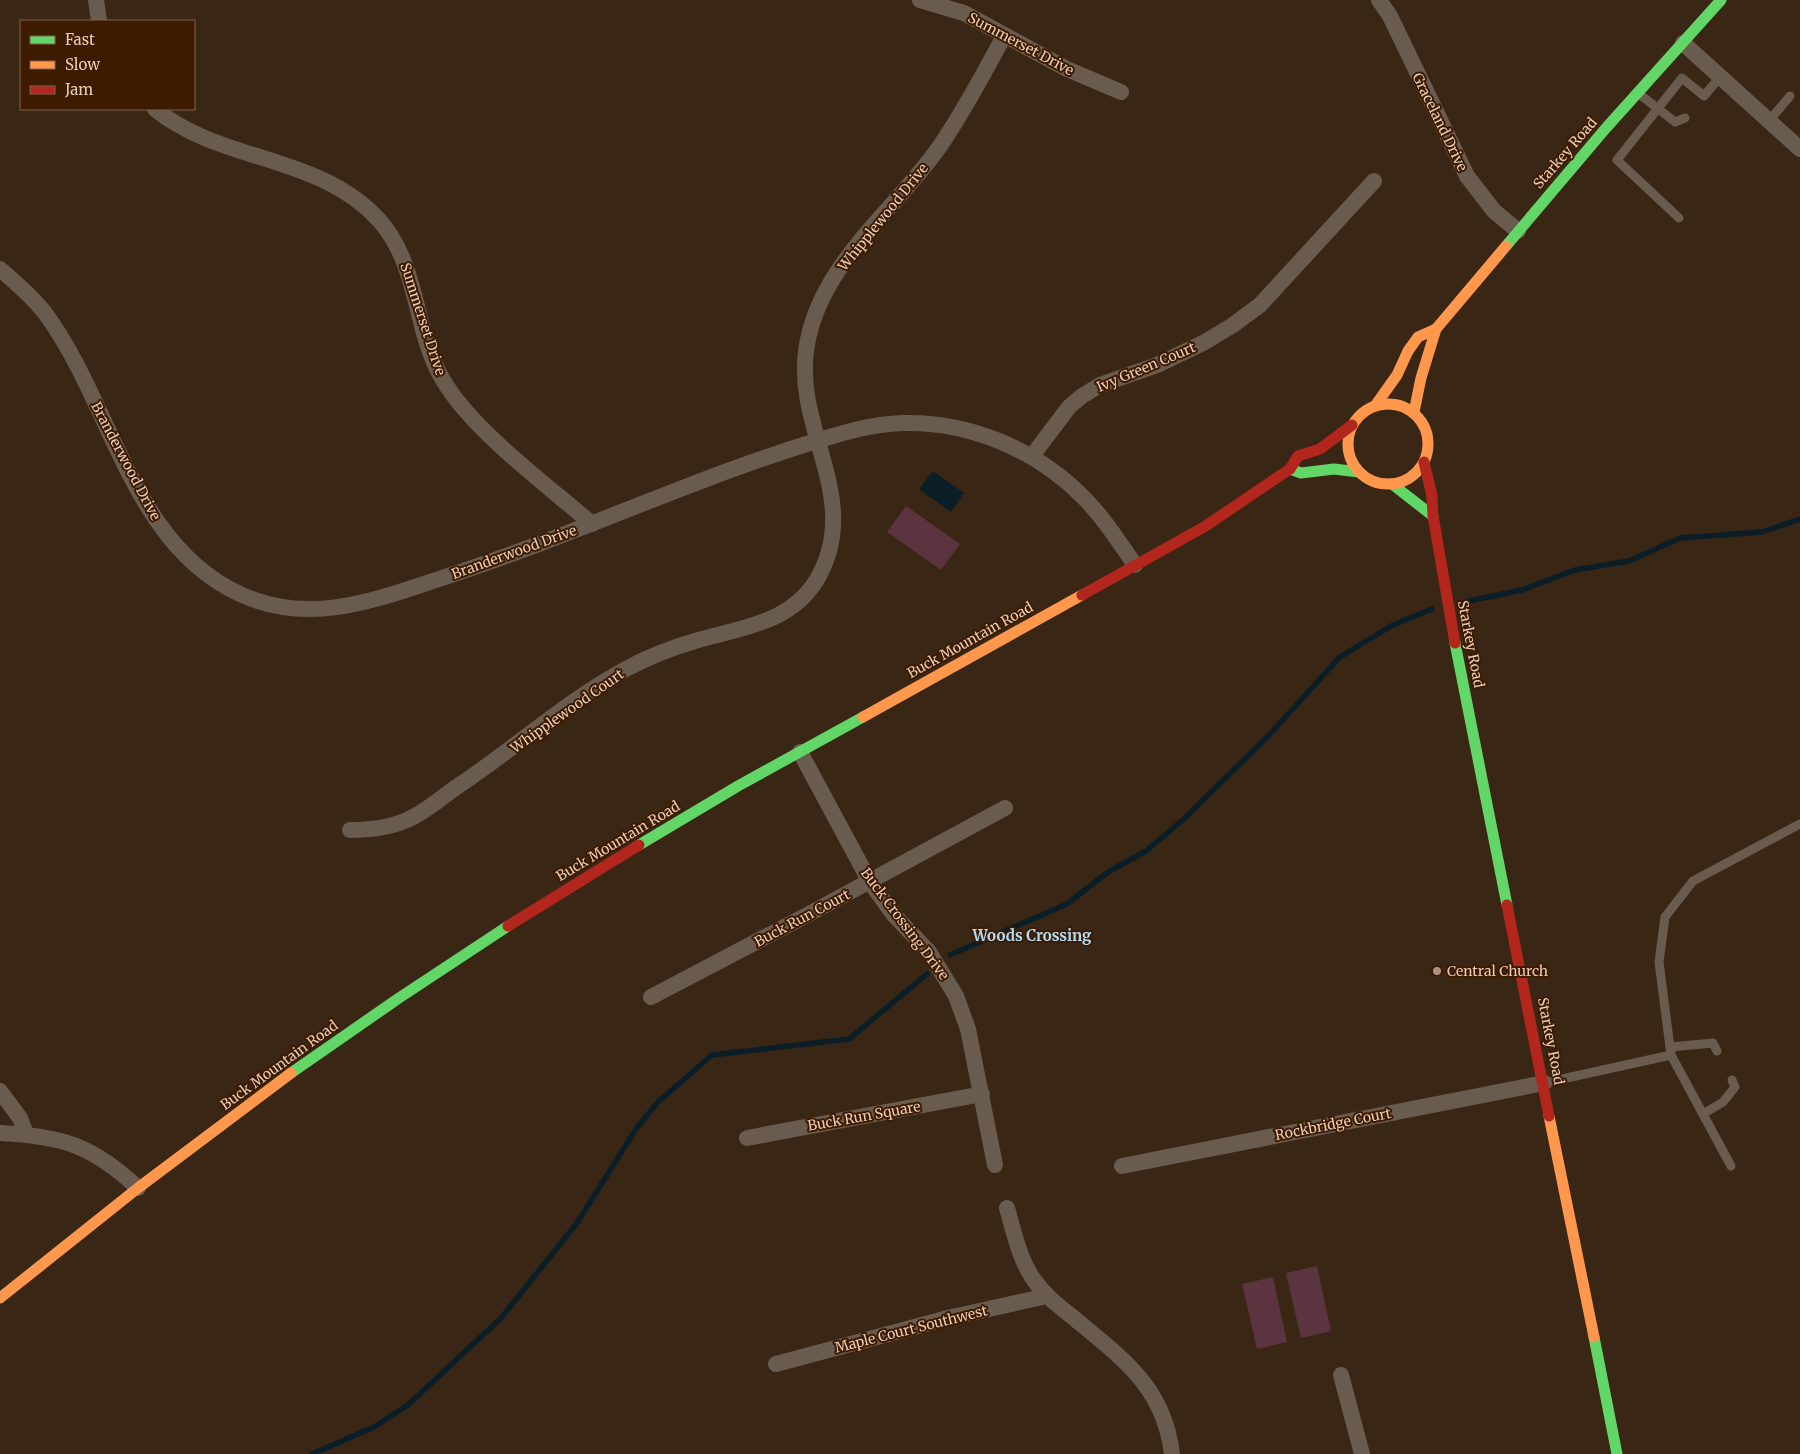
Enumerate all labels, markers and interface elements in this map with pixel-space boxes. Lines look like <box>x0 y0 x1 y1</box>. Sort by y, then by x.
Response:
street label: Summerset Drive <box>965 8 1077 80</box>
legend <box>20 20 195 110</box>
text: Fast <box>65 30 95 49</box>
text: Slow <box>65 55 100 74</box>
street label: Graceland Drive <box>1408 70 1472 174</box>
text: Jam <box>64 80 93 99</box>
street label: Starkey Road <box>1529 113 1601 192</box>
street label: Whipplewood Drive <box>833 159 932 275</box>
street label: Summerset Drive <box>396 260 450 378</box>
street label: Ivy Green Court <box>1094 338 1199 396</box>
street label: Branderwood Drive <box>87 399 165 523</box>
street label: Branderwood Drive <box>449 521 579 583</box>
street label: Buck Mountain Road <box>904 598 1037 682</box>
street label: Starkey Road <box>1454 599 1488 690</box>
street label: Whipplewood Court <box>506 665 628 758</box>
street label: Buck Mountain Road <box>553 797 684 885</box>
street label: Buck Crossing Drive <box>857 864 953 984</box>
street label: Buck Run Court <box>751 885 853 951</box>
district label: Woods Crossing <box>972 926 1092 945</box>
place label: Central Church <box>1447 962 1548 980</box>
marker: Central Church <box>1431 965 1443 977</box>
street label: Starkey Road <box>1534 996 1568 1087</box>
street label: Buck Mountain Road <box>217 1016 342 1114</box>
street label: Buck Run Square <box>806 1097 922 1135</box>
street label: Rockbridge Court <box>1273 1104 1393 1144</box>
street label: Maple Court Southwest <box>833 1301 990 1357</box>

